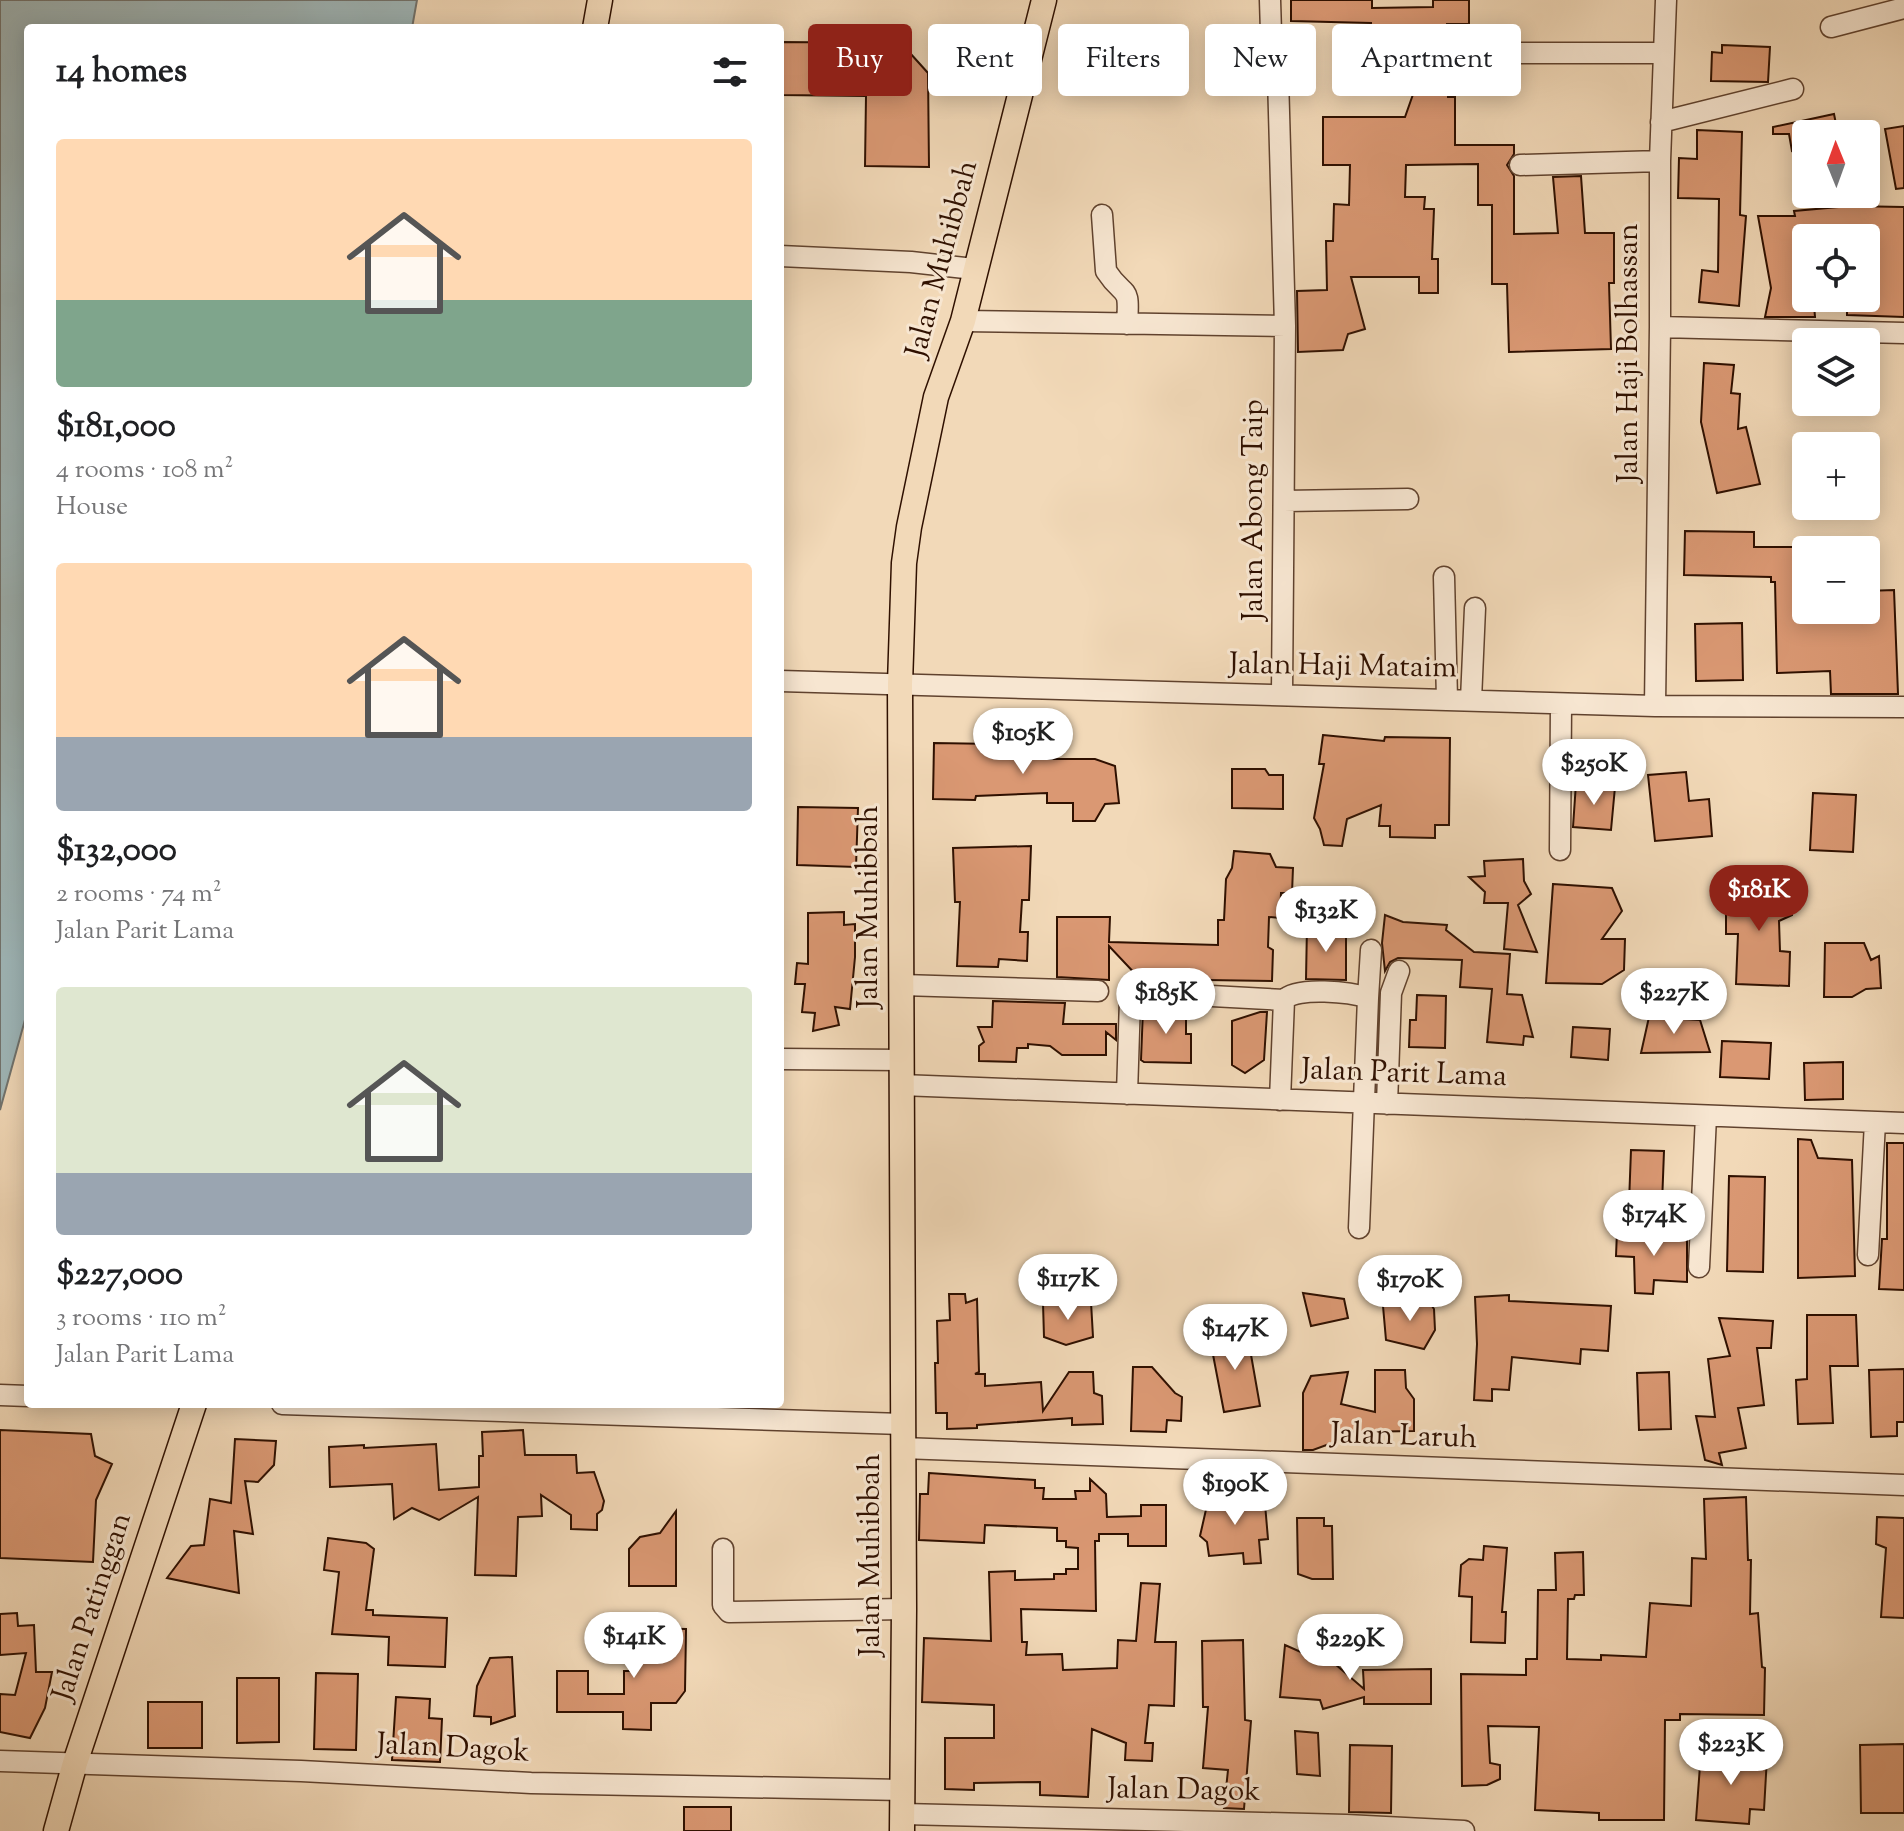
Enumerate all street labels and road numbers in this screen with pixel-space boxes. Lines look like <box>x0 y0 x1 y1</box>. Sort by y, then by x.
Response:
street label: Jalan Muhibbah <box>895 155 990 365</box>
street label: Jalan Haji Bolhassan <box>1608 223 1651 485</box>
street label: Jalan Abong Taip <box>1233 399 1276 623</box>
street label: Jalan Haji Mataim <box>1227 643 1457 690</box>
street label: Jalan Muhibbah <box>848 805 891 1011</box>
street label: Jalan Parit Lama <box>1299 1049 1508 1099</box>
street label: Jalan Laruh <box>1328 1413 1478 1461</box>
street label: Jalan Muhibbah <box>850 1453 893 1659</box>
street label: Jalan Patinggan <box>42 1507 144 1709</box>
street label: Jalan Dagok <box>373 1723 531 1774</box>
street label: Jalan Dagok <box>1105 1768 1261 1814</box>

